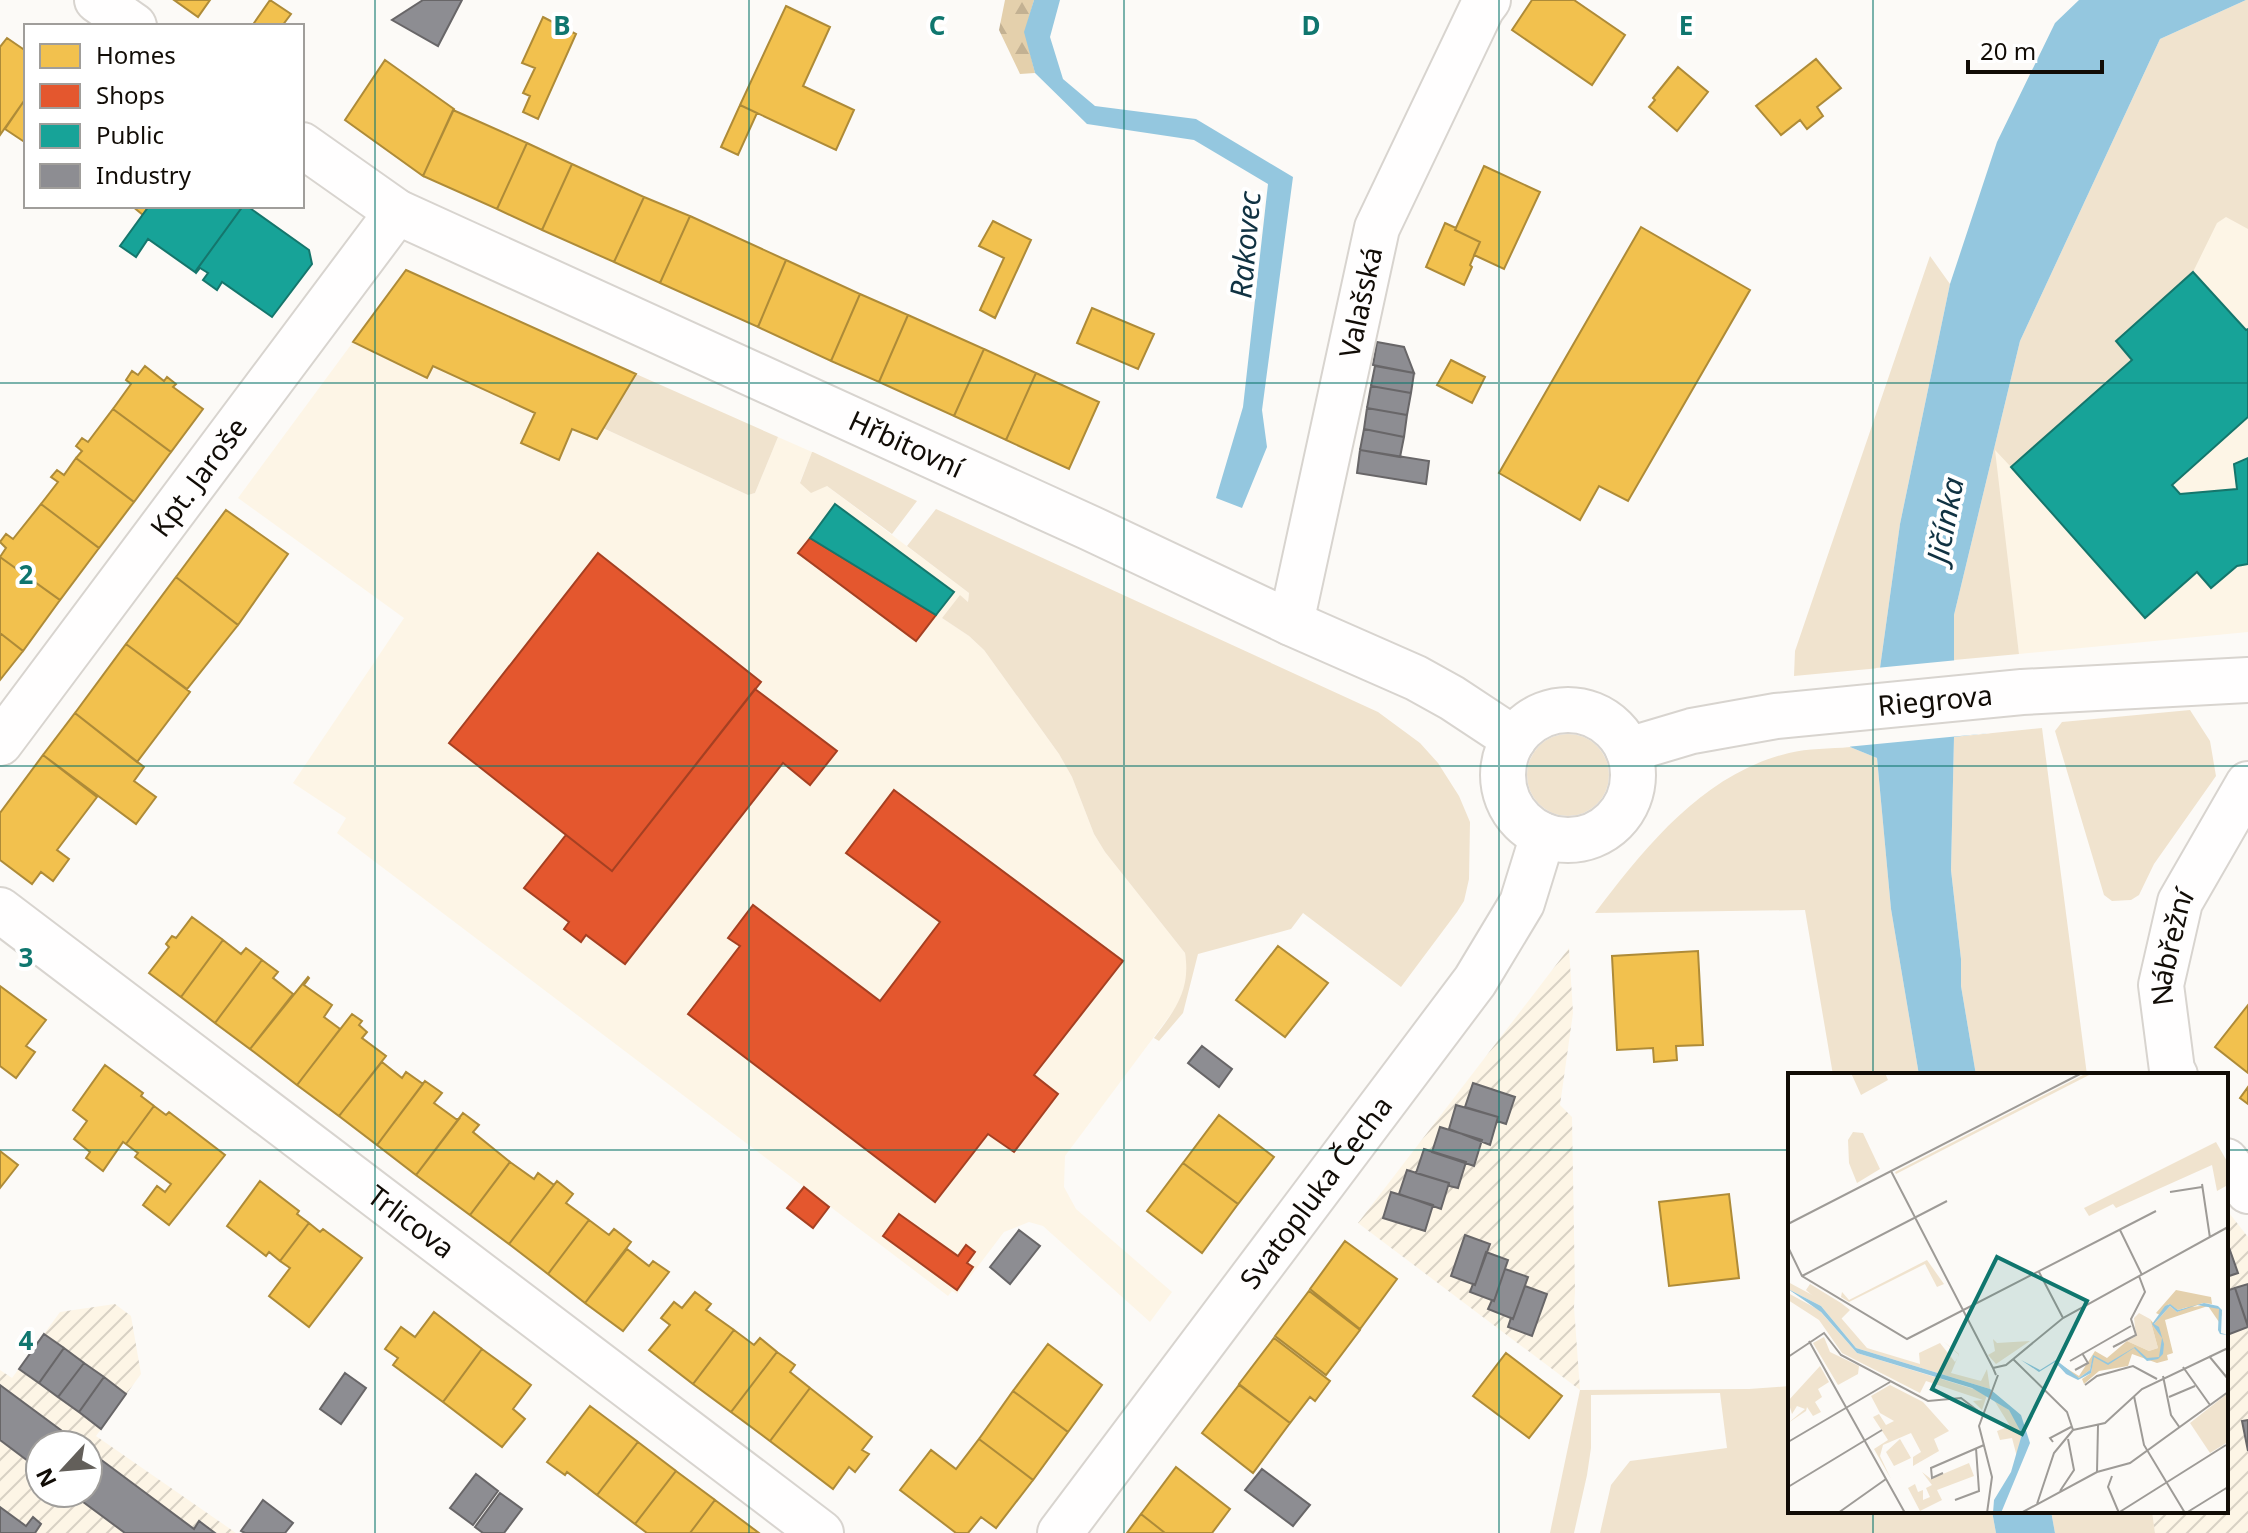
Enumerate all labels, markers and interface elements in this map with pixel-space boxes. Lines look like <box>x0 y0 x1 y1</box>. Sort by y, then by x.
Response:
text: B <box>553 7 571 43</box>
text: C <box>929 7 945 43</box>
text: D <box>1301 7 1321 43</box>
text: E <box>1679 7 1693 43</box>
legend <box>24 24 304 208</box>
scale bar <box>1968 24 2102 74</box>
text: 20 m <box>1980 34 2036 67</box>
text: Homes <box>96 38 176 71</box>
text: Shops <box>96 78 165 111</box>
text: Public <box>96 118 164 151</box>
text: Industry <box>96 158 192 191</box>
water label: Rakovec <box>1219 189 1270 300</box>
street label: Valašská <box>1329 243 1390 361</box>
street label: Hřbitovní <box>843 401 971 486</box>
street label: Kpt. Jaroše <box>141 409 255 544</box>
water label: Jičínka <box>1915 473 1973 571</box>
text: 2 <box>19 556 34 592</box>
street label: Riegrova <box>1876 675 1994 724</box>
street label: Nábřežní <box>2141 880 2202 1008</box>
text: 3 <box>19 939 33 975</box>
inset map <box>1788 1073 2228 1513</box>
street label: Svatopluka Čecha <box>1230 1088 1400 1296</box>
street label: Trlicova <box>360 1176 463 1266</box>
text: 4 <box>19 1322 34 1358</box>
north arrow <box>24 1429 104 1509</box>
text: N <box>28 1464 63 1493</box>

